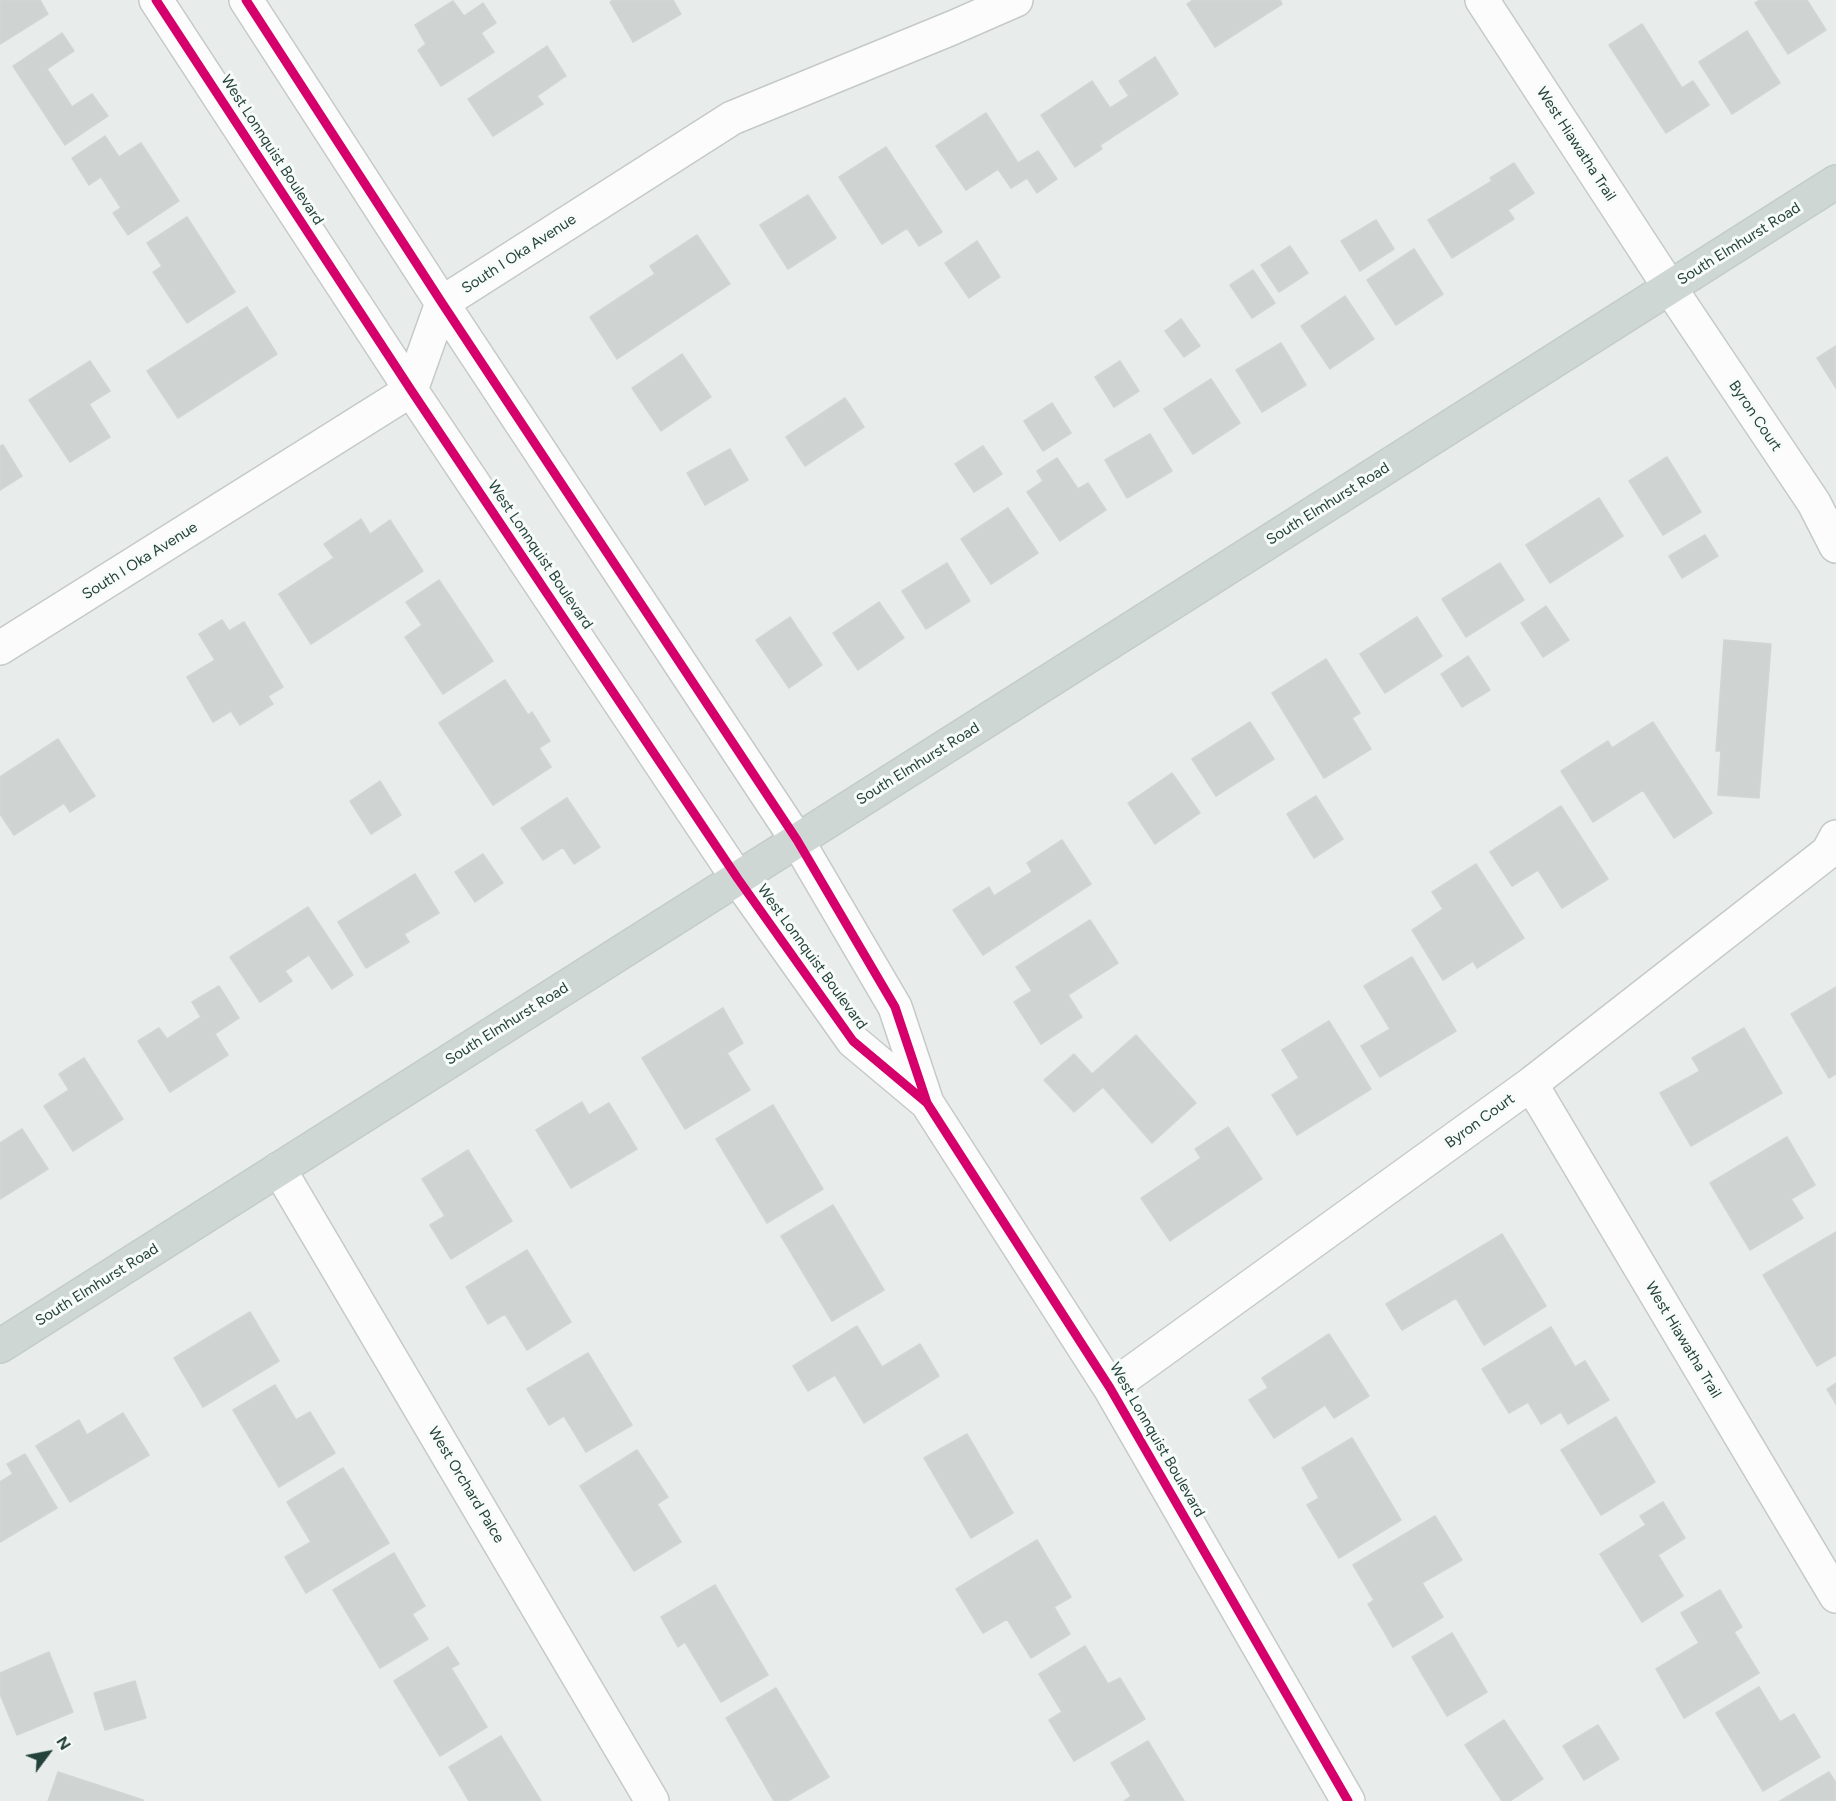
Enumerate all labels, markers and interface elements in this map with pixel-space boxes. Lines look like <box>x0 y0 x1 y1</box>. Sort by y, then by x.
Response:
street label: West Lonnquist Boulevard <box>217 72 327 228</box>
street label: West Hiawatha Trail <box>1532 84 1620 204</box>
street label: South Elmhurst Road <box>1674 199 1804 289</box>
street label: South I Oka Avenue <box>458 210 580 298</box>
street label: Byron Court <box>1725 377 1785 455</box>
street label: South Elmhurst Road <box>1263 459 1393 549</box>
street label: West Lonnquist Boulevard <box>484 477 596 633</box>
street label: South I Oka Avenue <box>79 518 201 604</box>
street label: South Elmhurst Road <box>853 719 983 809</box>
street label: West Lonnquist Boulevard <box>753 881 871 1033</box>
street label: South Elmhurst Road <box>442 979 572 1069</box>
street label: Byron Court <box>1442 1090 1518 1152</box>
street label: South Elmhurst Road <box>32 1240 162 1330</box>
street label: West Hiawatha Trail <box>1641 1279 1725 1401</box>
street label: West Lonnquist Boulevard <box>1105 1360 1209 1520</box>
street label: West Orchard Palce <box>424 1424 508 1546</box>
north arrow <box>18 1723 78 1783</box>
text: N <box>52 1733 75 1753</box>

